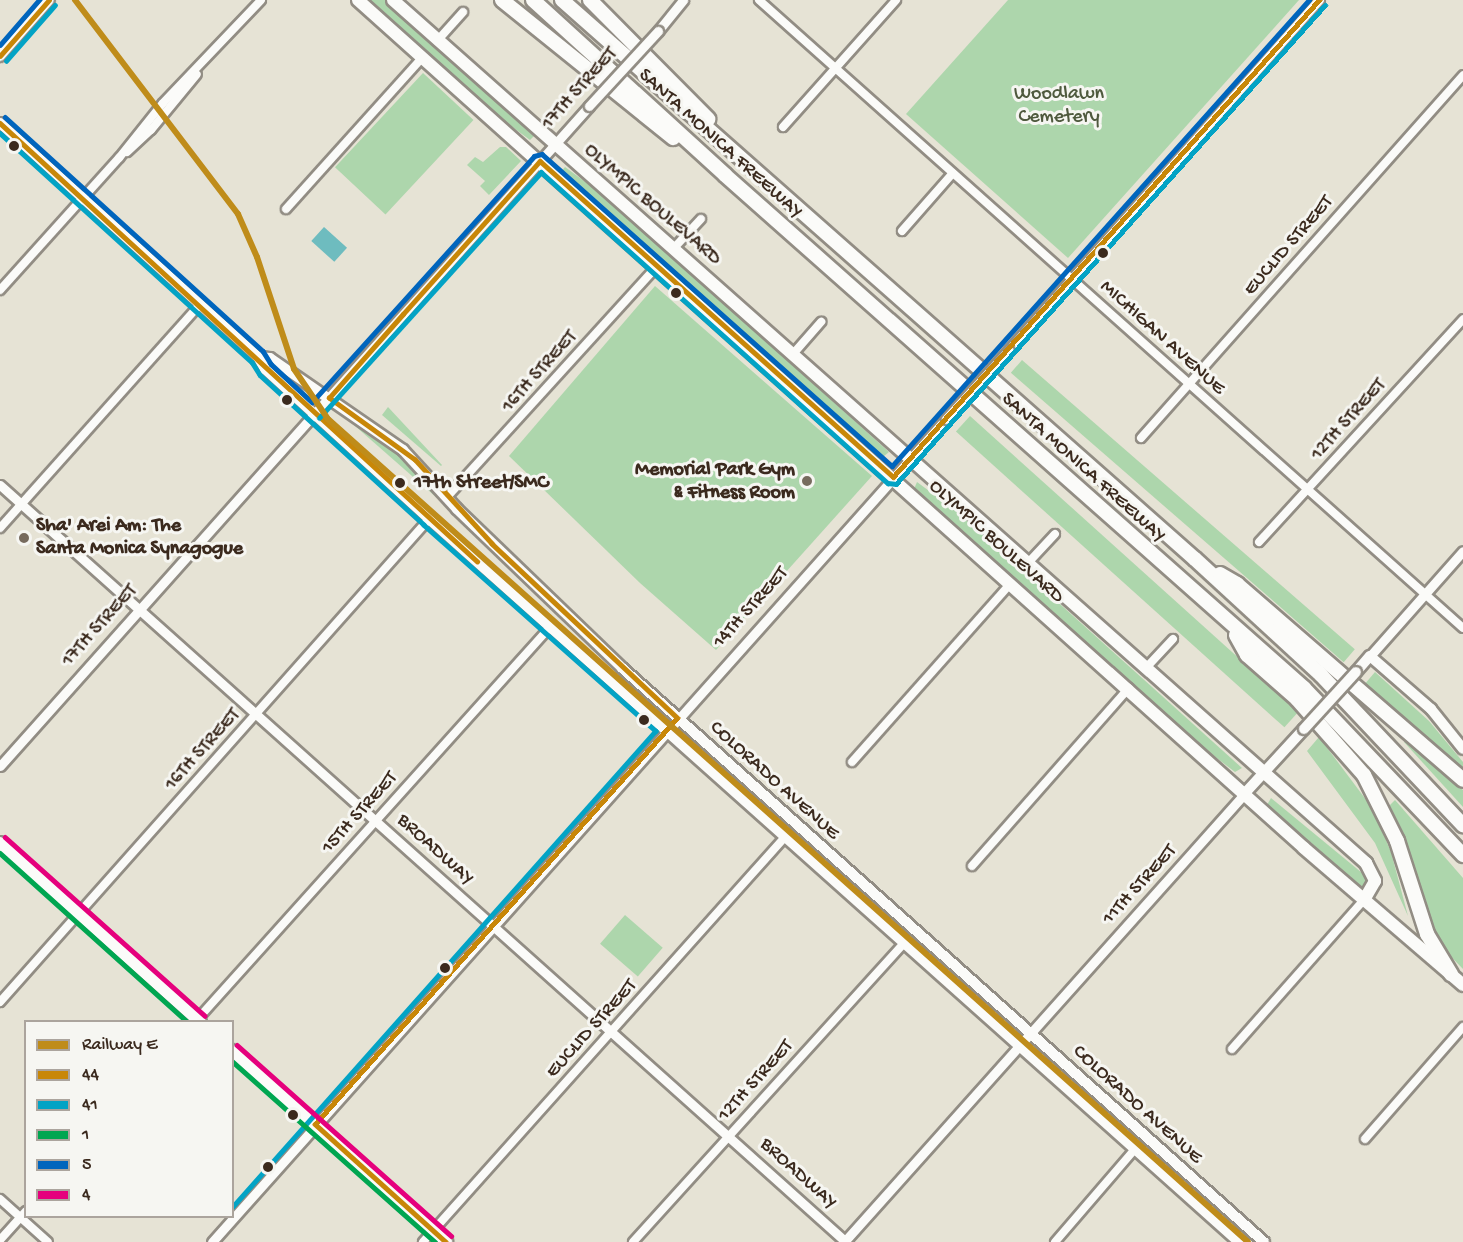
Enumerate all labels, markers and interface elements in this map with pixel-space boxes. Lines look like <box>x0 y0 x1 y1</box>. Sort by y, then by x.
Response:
street label: 17TH STREET <box>537 43 623 135</box>
street label: SANTA MONICA FREEWAY <box>633 64 807 224</box>
park label: Woodlawn Cemetery <box>1014 83 1104 130</box>
street label: OLYMPIC BOULEVARD <box>578 139 726 271</box>
unlabelled marker <box>8 140 20 152</box>
street label: EUCLID STREET <box>1239 191 1339 301</box>
unlabelled marker <box>1097 247 1109 259</box>
street label: MICHIGAN AVENUE <box>1094 275 1230 401</box>
unlabelled marker <box>670 287 682 299</box>
street label: 16TH STREET <box>497 326 583 418</box>
street label: 12TH STREET <box>1306 374 1392 466</box>
street label: SANTA MONICA FREEWAY <box>996 388 1170 548</box>
unlabelled marker <box>281 394 293 406</box>
place label: Memorial Park Gym & Fitness Room <box>635 458 795 505</box>
place label: 17th Street/SMC <box>414 471 548 495</box>
marker: 17th Street/SMC <box>391 474 409 492</box>
marker: Memorial Park Gym & Fitness Room <box>800 474 814 488</box>
street label: OLYMPIC BOULEVARD <box>923 475 1069 609</box>
place label: Sha' Arei Am: The Santa Monica Synagogue <box>36 514 243 561</box>
marker: Sha' Arei Am: The Santa Monica Synagogue <box>17 531 31 545</box>
street label: 14TH STREET <box>708 562 794 654</box>
street label: 17TH STREET <box>57 580 143 672</box>
street label: 16TH STREET <box>160 704 246 796</box>
unlabelled marker <box>638 714 650 726</box>
street label: COLORADO AVENUE <box>704 716 844 846</box>
street label: 15TH STREET <box>317 767 403 859</box>
street label: BROADWAY <box>391 809 479 891</box>
street label: 11TH STREET <box>1098 840 1182 930</box>
unlabelled marker <box>439 962 451 974</box>
street label: EUCLID STREET <box>541 975 643 1083</box>
legend <box>24 1020 234 1218</box>
text: Railway E <box>82 1035 158 1056</box>
street label: 12TH STREET <box>713 1035 799 1127</box>
street label: COLORADO AVENUE <box>1067 1040 1207 1170</box>
text: 44 <box>82 1065 99 1086</box>
text: 41 <box>82 1095 98 1116</box>
unlabelled marker <box>287 1109 299 1121</box>
text: 1 <box>82 1125 89 1146</box>
street label: BROADWAY <box>754 1133 842 1215</box>
text: 5 <box>82 1155 91 1176</box>
unlabelled marker <box>262 1161 274 1173</box>
text: 4 <box>82 1185 91 1206</box>

